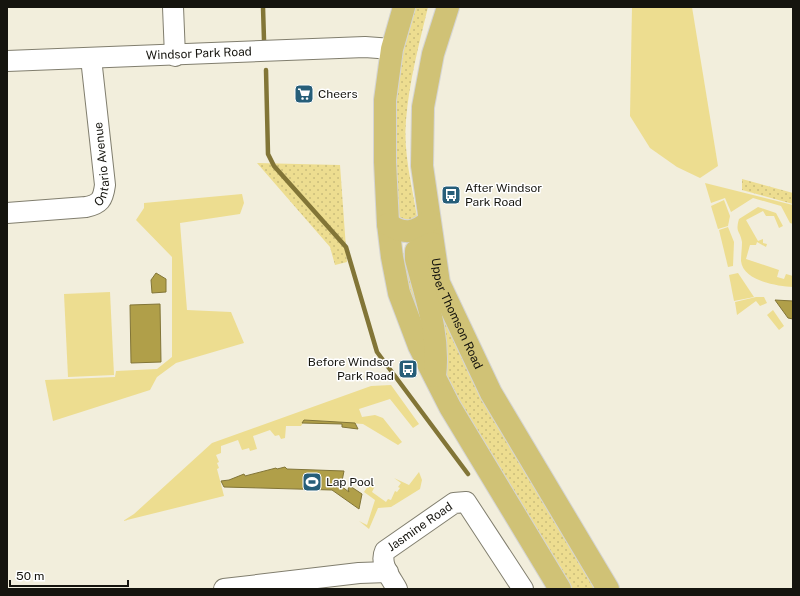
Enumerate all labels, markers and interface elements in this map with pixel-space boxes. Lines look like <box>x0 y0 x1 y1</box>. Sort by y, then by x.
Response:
street label: Windsor Park Road <box>146 44 252 63</box>
supermarket icon: Cheers <box>293 83 315 105</box>
place label: Cheers <box>318 87 358 101</box>
street label: Ontario Avenue <box>91 121 112 209</box>
place label: After Windsor Park Road <box>465 181 542 209</box>
bus stop icon: After Windsor Park Road <box>440 184 462 206</box>
street label: Upper Thomson Road <box>428 257 486 371</box>
place label: Before Windsor Park Road <box>308 355 394 383</box>
bus stop icon: Before Windsor Park Road <box>397 358 419 380</box>
sports icon: Lap Pool <box>301 471 323 493</box>
place label: Lap Pool <box>326 475 374 489</box>
street label: Jasmine Road <box>385 499 455 554</box>
scale bar <box>10 562 128 588</box>
text: 50 m <box>16 569 44 583</box>

